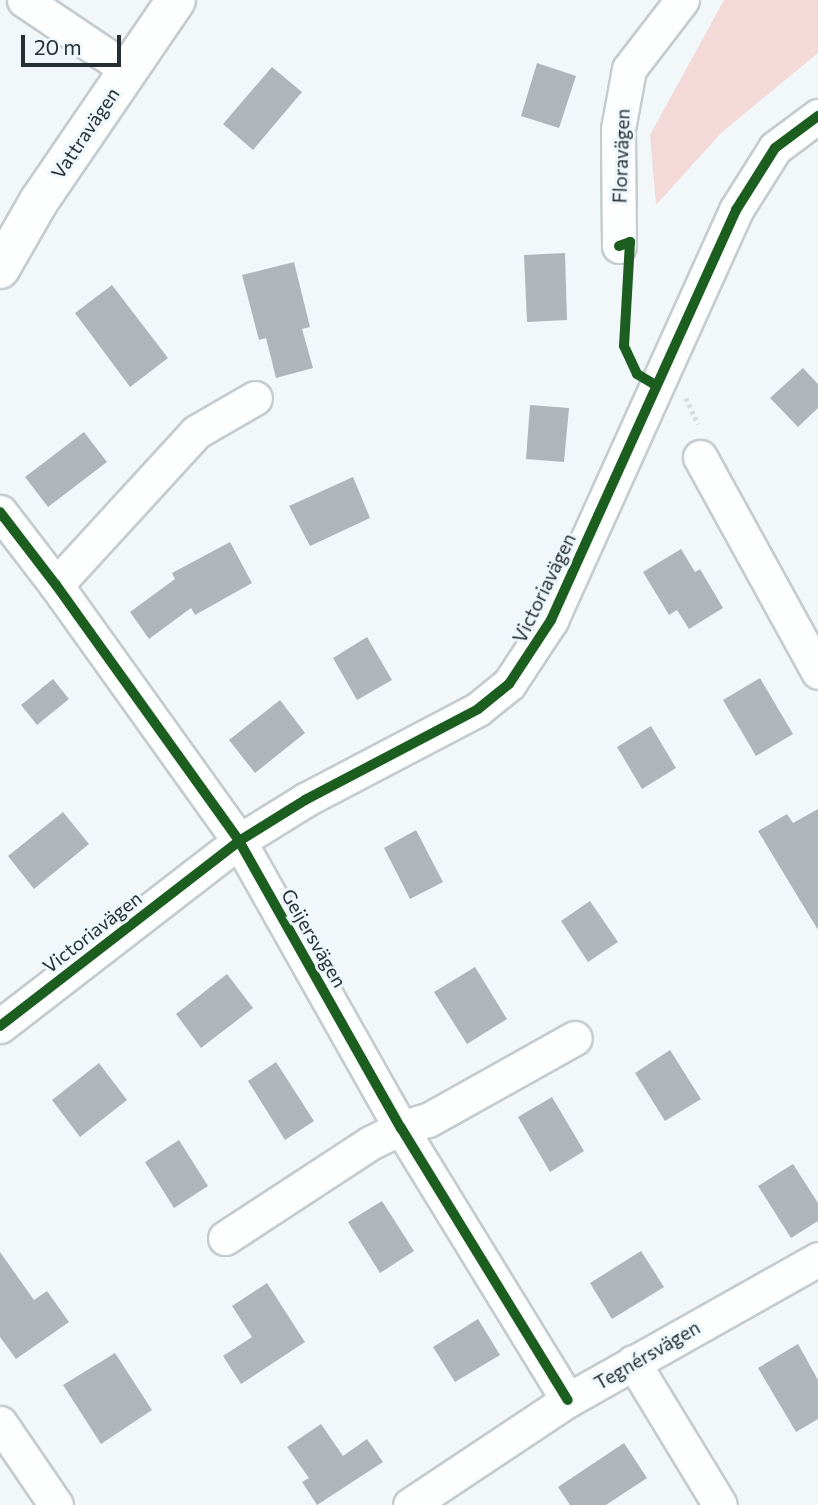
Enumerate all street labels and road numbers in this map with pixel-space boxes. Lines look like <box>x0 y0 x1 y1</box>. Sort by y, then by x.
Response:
street label: Vattravägen <box>46 83 124 183</box>
street label: Floravägen <box>608 108 634 204</box>
street label: Victoriavägen <box>508 530 580 646</box>
street label: Geijersvägen <box>277 885 351 991</box>
street label: Victoriavägen <box>38 886 146 978</box>
street label: Tegnérsvägen <box>590 1316 704 1394</box>

